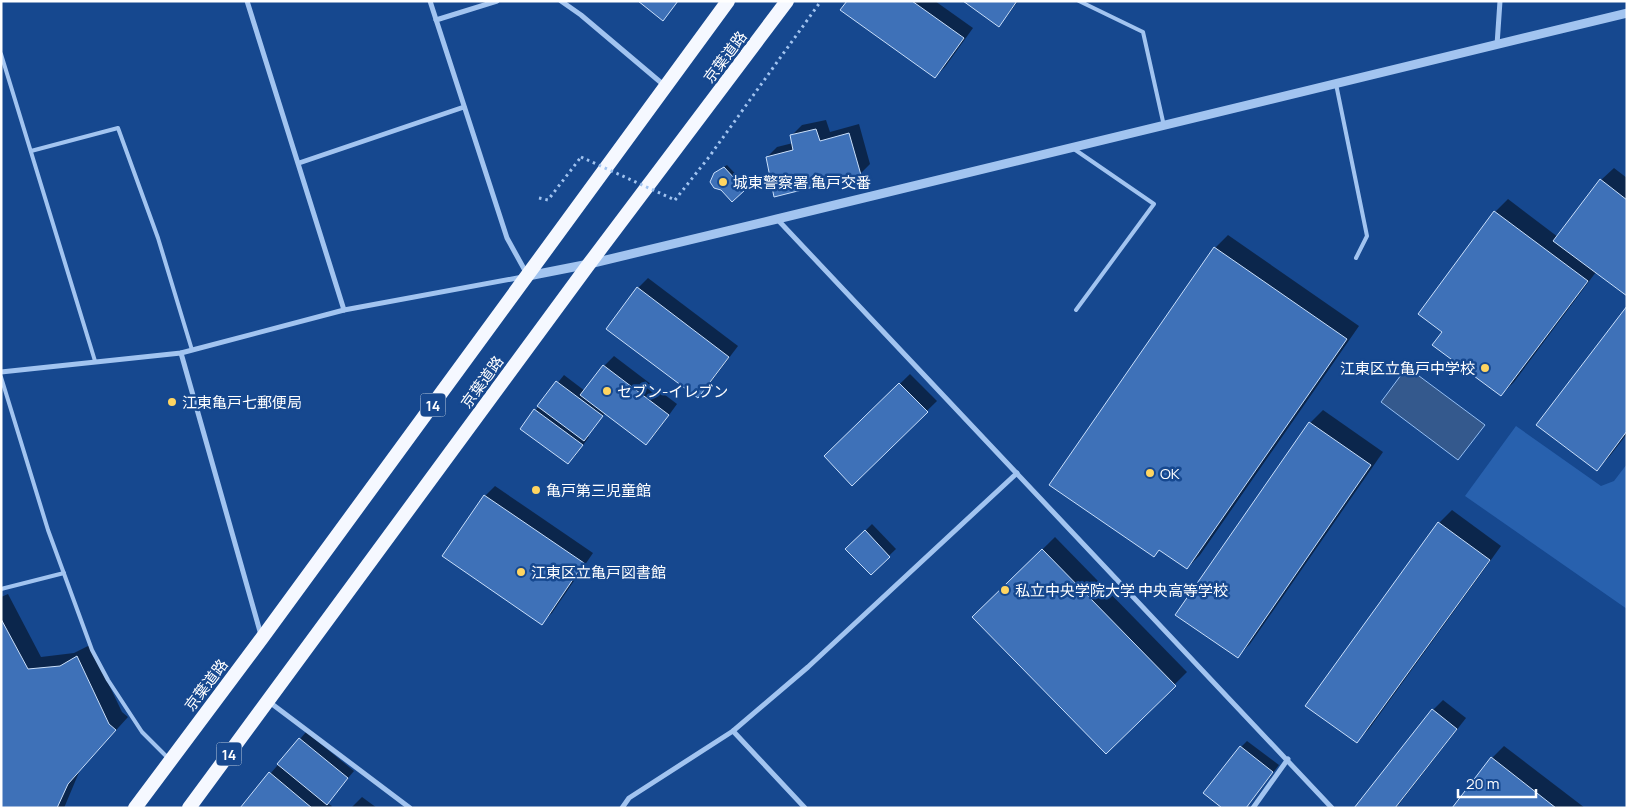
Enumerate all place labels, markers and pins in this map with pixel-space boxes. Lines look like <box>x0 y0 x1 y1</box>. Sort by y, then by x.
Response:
place label: 城東警察署 亀戸交番 <box>733 172 871 193</box>
marker: 城東警察署 亀戸交番 <box>717 176 729 188</box>
place label: 江東区立亀戸中学校 <box>1340 358 1475 379</box>
marker: 江東区立亀戸中学校 <box>1479 362 1491 374</box>
place label: セブン-イレブン <box>617 381 728 402</box>
marker: セブン-イレブン <box>601 385 613 397</box>
place label: 江東亀戸七郵便局 <box>182 392 302 413</box>
marker: 江東亀戸七郵便局 <box>166 396 178 408</box>
place label: OK <box>1160 463 1180 484</box>
marker: OK <box>1144 467 1156 479</box>
place label: 亀戸第三児童館 <box>546 480 651 501</box>
marker: 亀戸第三児童館 <box>530 484 542 496</box>
place label: 江東区立亀戸図書館 <box>531 562 666 583</box>
marker: 江東区立亀戸図書館 <box>515 566 527 578</box>
place label: 私立中央学院大学 中央高等学校 <box>1015 580 1228 601</box>
marker: 私立中央学院大学 中央高等学校 <box>999 584 1011 596</box>

